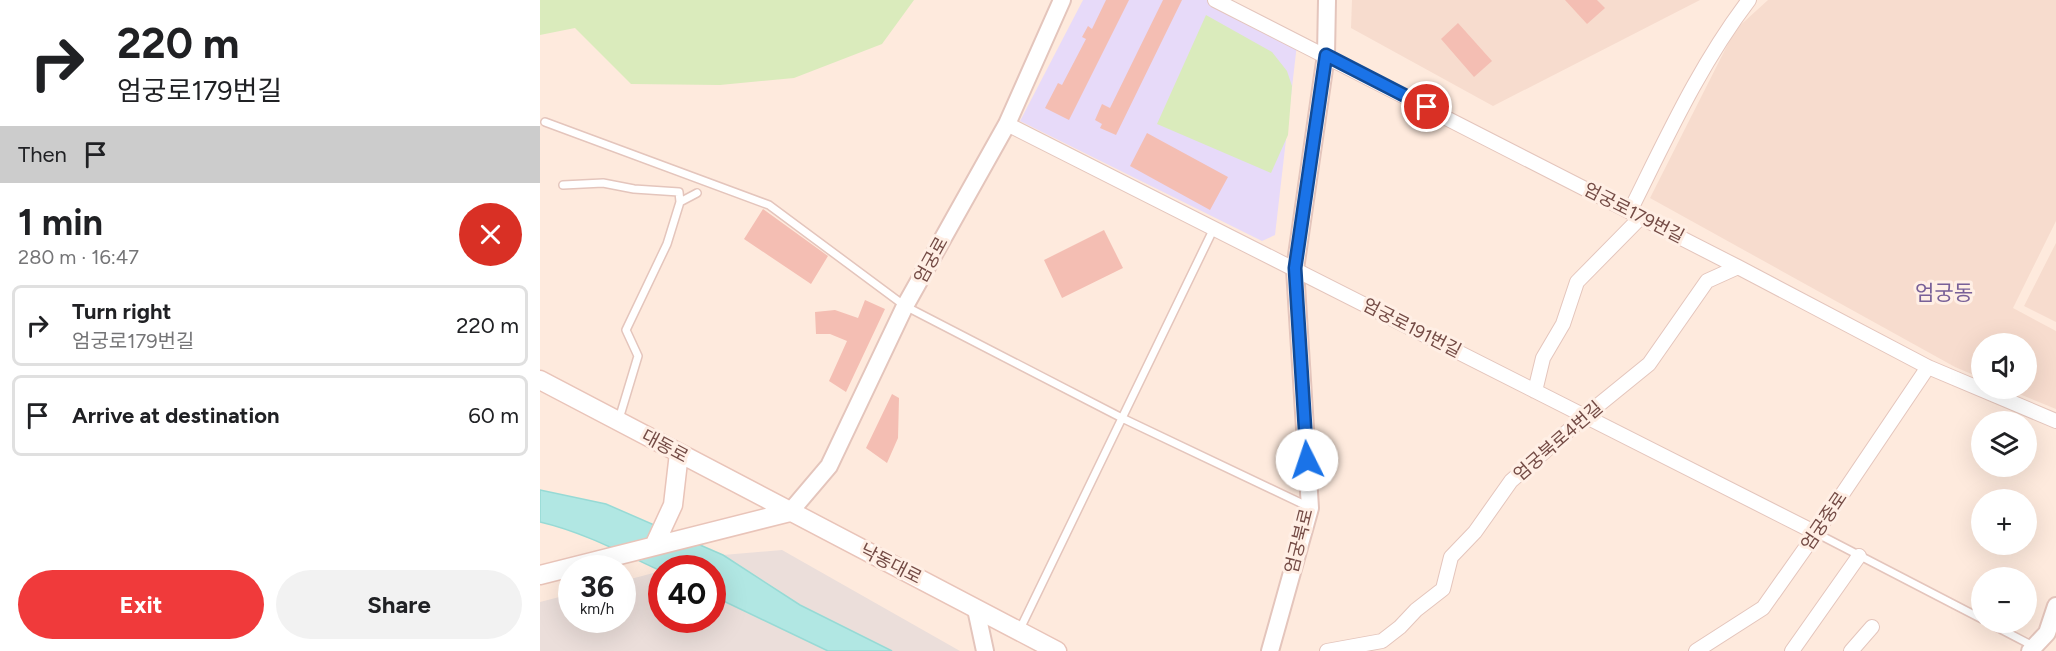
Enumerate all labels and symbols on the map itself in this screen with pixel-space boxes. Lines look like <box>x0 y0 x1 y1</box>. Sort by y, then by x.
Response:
pin <box>1401 81 1452 132</box>
street label: 엄궁로179번길 <box>1580 178 1688 248</box>
street label: 엄궁로 <box>909 233 953 287</box>
district label: 엄궁동 <box>1915 280 1973 305</box>
street label: 엄궁로191번길 <box>1359 294 1465 362</box>
street label: 엄궁북로4번길 <box>1509 396 1607 486</box>
street label: 대동로 <box>638 425 692 467</box>
position arrow <box>1275 428 1339 492</box>
street label: 엄궁중로 <box>1796 487 1852 555</box>
street label: 엄궁북로 <box>1280 506 1318 576</box>
street label: 낙동대로 <box>856 539 926 589</box>
speed limit sign: 40 <box>648 555 726 633</box>

